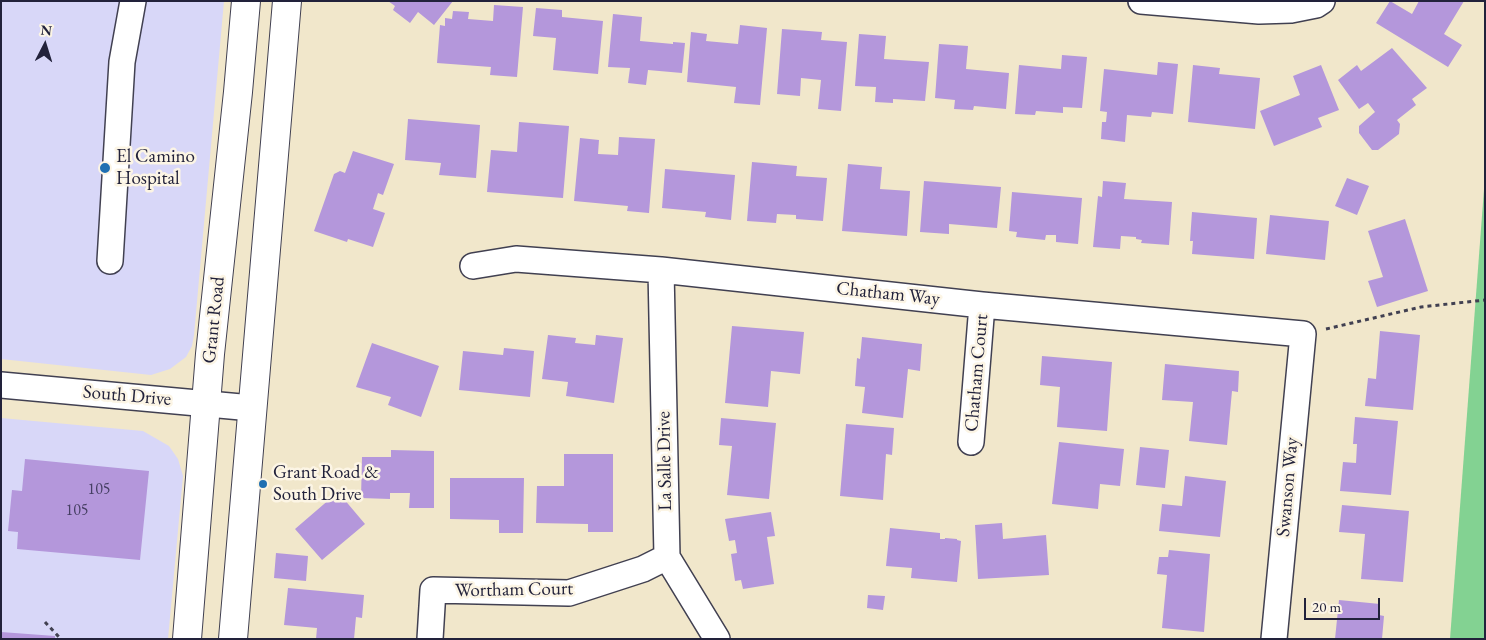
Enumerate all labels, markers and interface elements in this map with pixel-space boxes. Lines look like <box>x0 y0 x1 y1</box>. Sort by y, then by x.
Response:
north arrow <box>20 20 70 70</box>
text: N <box>40 21 53 40</box>
place label: El Camino Hospital <box>116 146 195 190</box>
marker: El Camino Hospital <box>98 161 112 175</box>
street label: Grant Road <box>198 275 230 365</box>
street label: Chatham Way <box>835 277 941 311</box>
street label: Chatham Court <box>961 313 993 433</box>
street label: South Drive <box>82 381 172 411</box>
street label: La Salle Drive <box>653 411 677 511</box>
street label: Swanson Way <box>1272 436 1304 538</box>
place label: Grant Road & South Drive <box>273 462 379 506</box>
marker: Grant Road & South Drive <box>257 478 269 490</box>
house number: 105 <box>87 480 111 500</box>
house number: 105 <box>65 501 89 521</box>
street label: Wortham Court <box>455 578 573 602</box>
scale bar <box>1306 588 1382 620</box>
text: 20 m <box>1312 597 1341 616</box>

